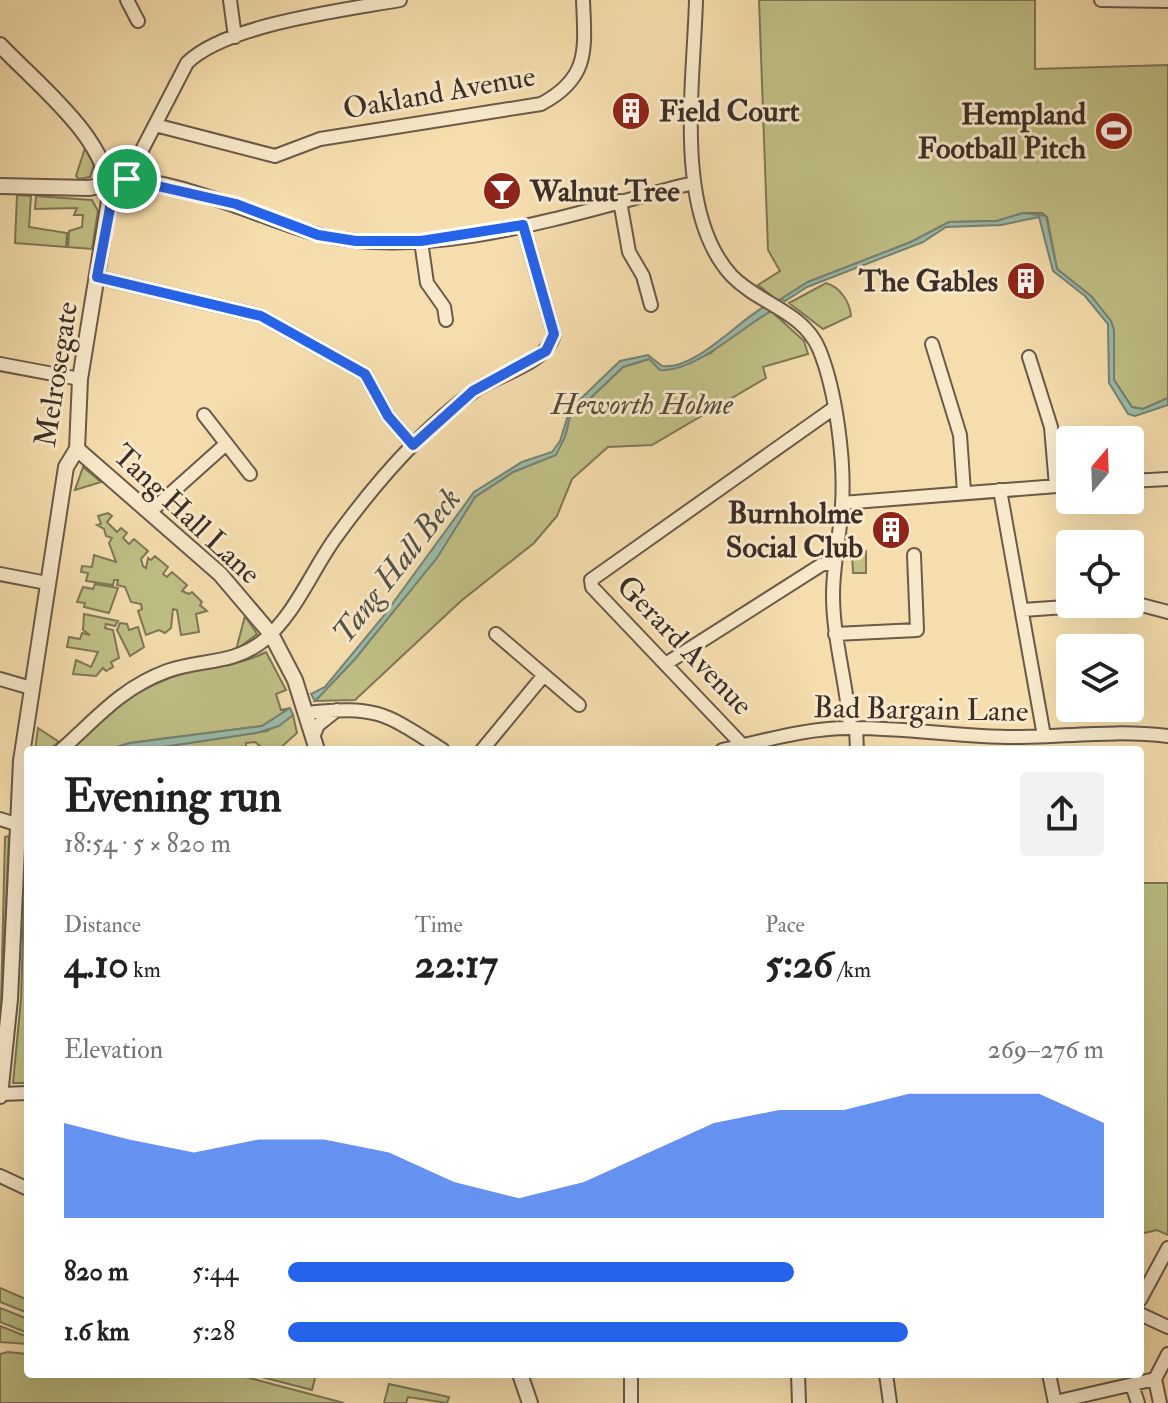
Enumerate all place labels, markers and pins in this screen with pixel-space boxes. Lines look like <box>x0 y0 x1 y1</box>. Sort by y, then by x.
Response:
building icon: Field Court <box>610 90 652 132</box>
place label: Field Court <box>659 93 800 130</box>
place label: Hempland Football Pitch <box>918 96 1086 167</box>
sports icon: Hempland Football Pitch <box>1093 110 1135 152</box>
pin <box>93 145 161 213</box>
bar icon: Walnut Tree <box>481 170 523 212</box>
place label: Walnut Tree <box>529 173 680 210</box>
building icon: The Gables <box>1005 260 1047 302</box>
place label: The Gables <box>858 263 998 300</box>
place label: Burnholme Social Club <box>726 495 863 566</box>
building icon: Burnholme Social Club <box>870 509 912 551</box>

